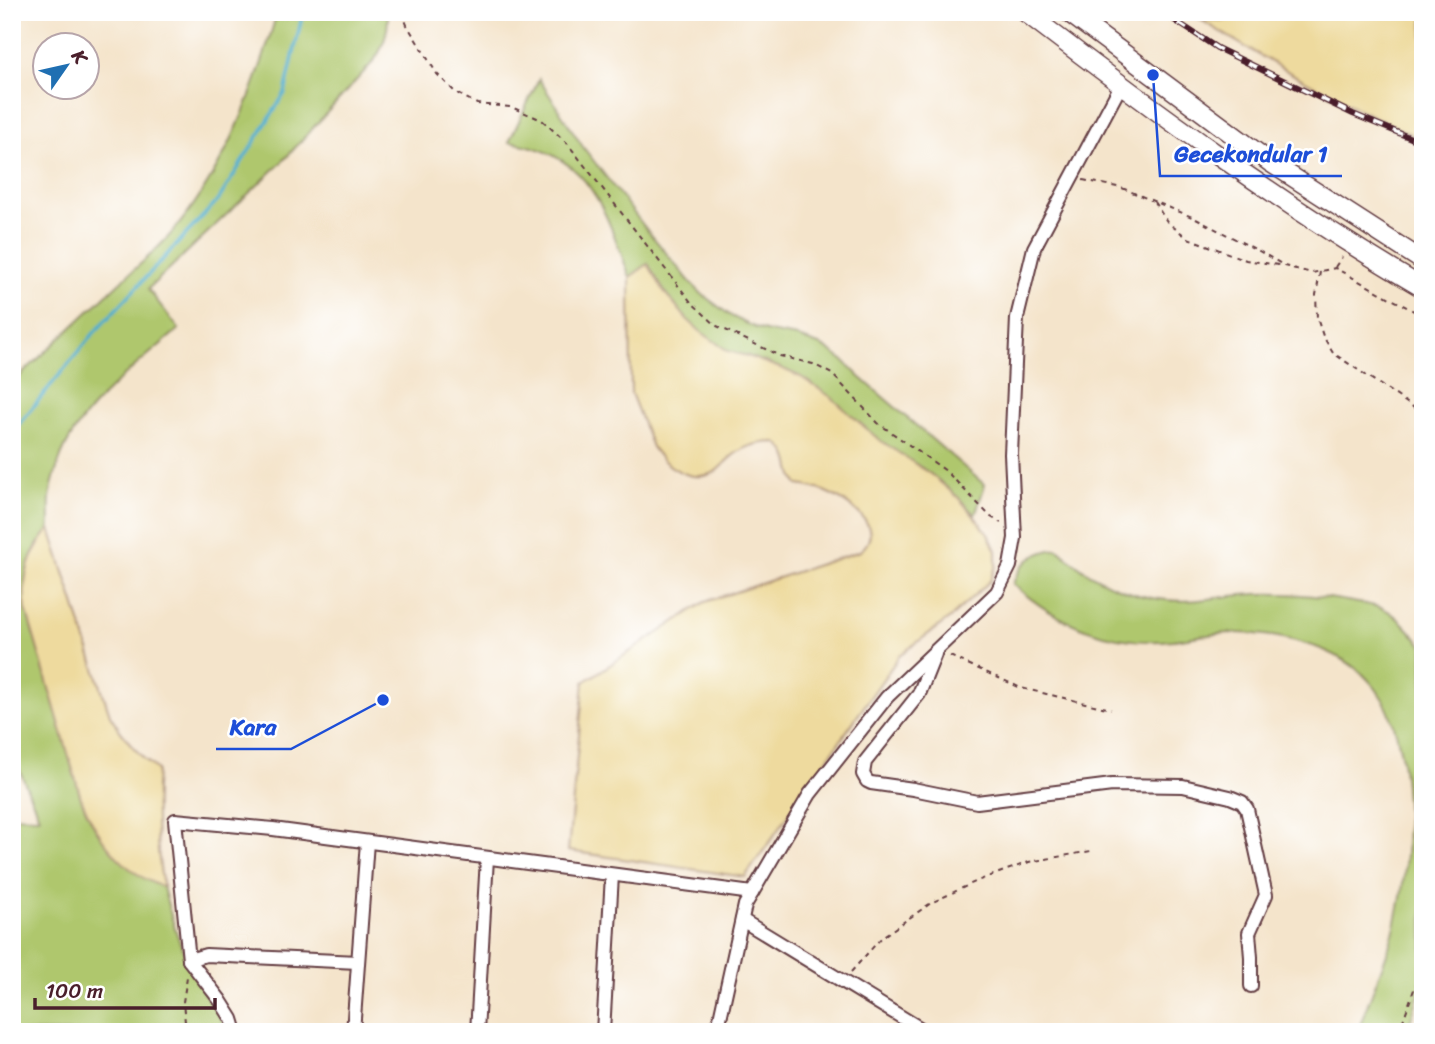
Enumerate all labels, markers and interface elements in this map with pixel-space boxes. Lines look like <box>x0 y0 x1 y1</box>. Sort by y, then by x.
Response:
north arrow <box>32 32 102 102</box>
text: K <box>62 42 97 72</box>
callout: Gecekondular 1 <box>1160 132 1342 176</box>
text: Gecekondular 1 <box>1173 134 1328 175</box>
callout: Kara <box>216 705 291 749</box>
text: Kara <box>229 707 278 748</box>
scale bar <box>35 967 215 1011</box>
text: 100 m <box>46 972 103 1010</box>

